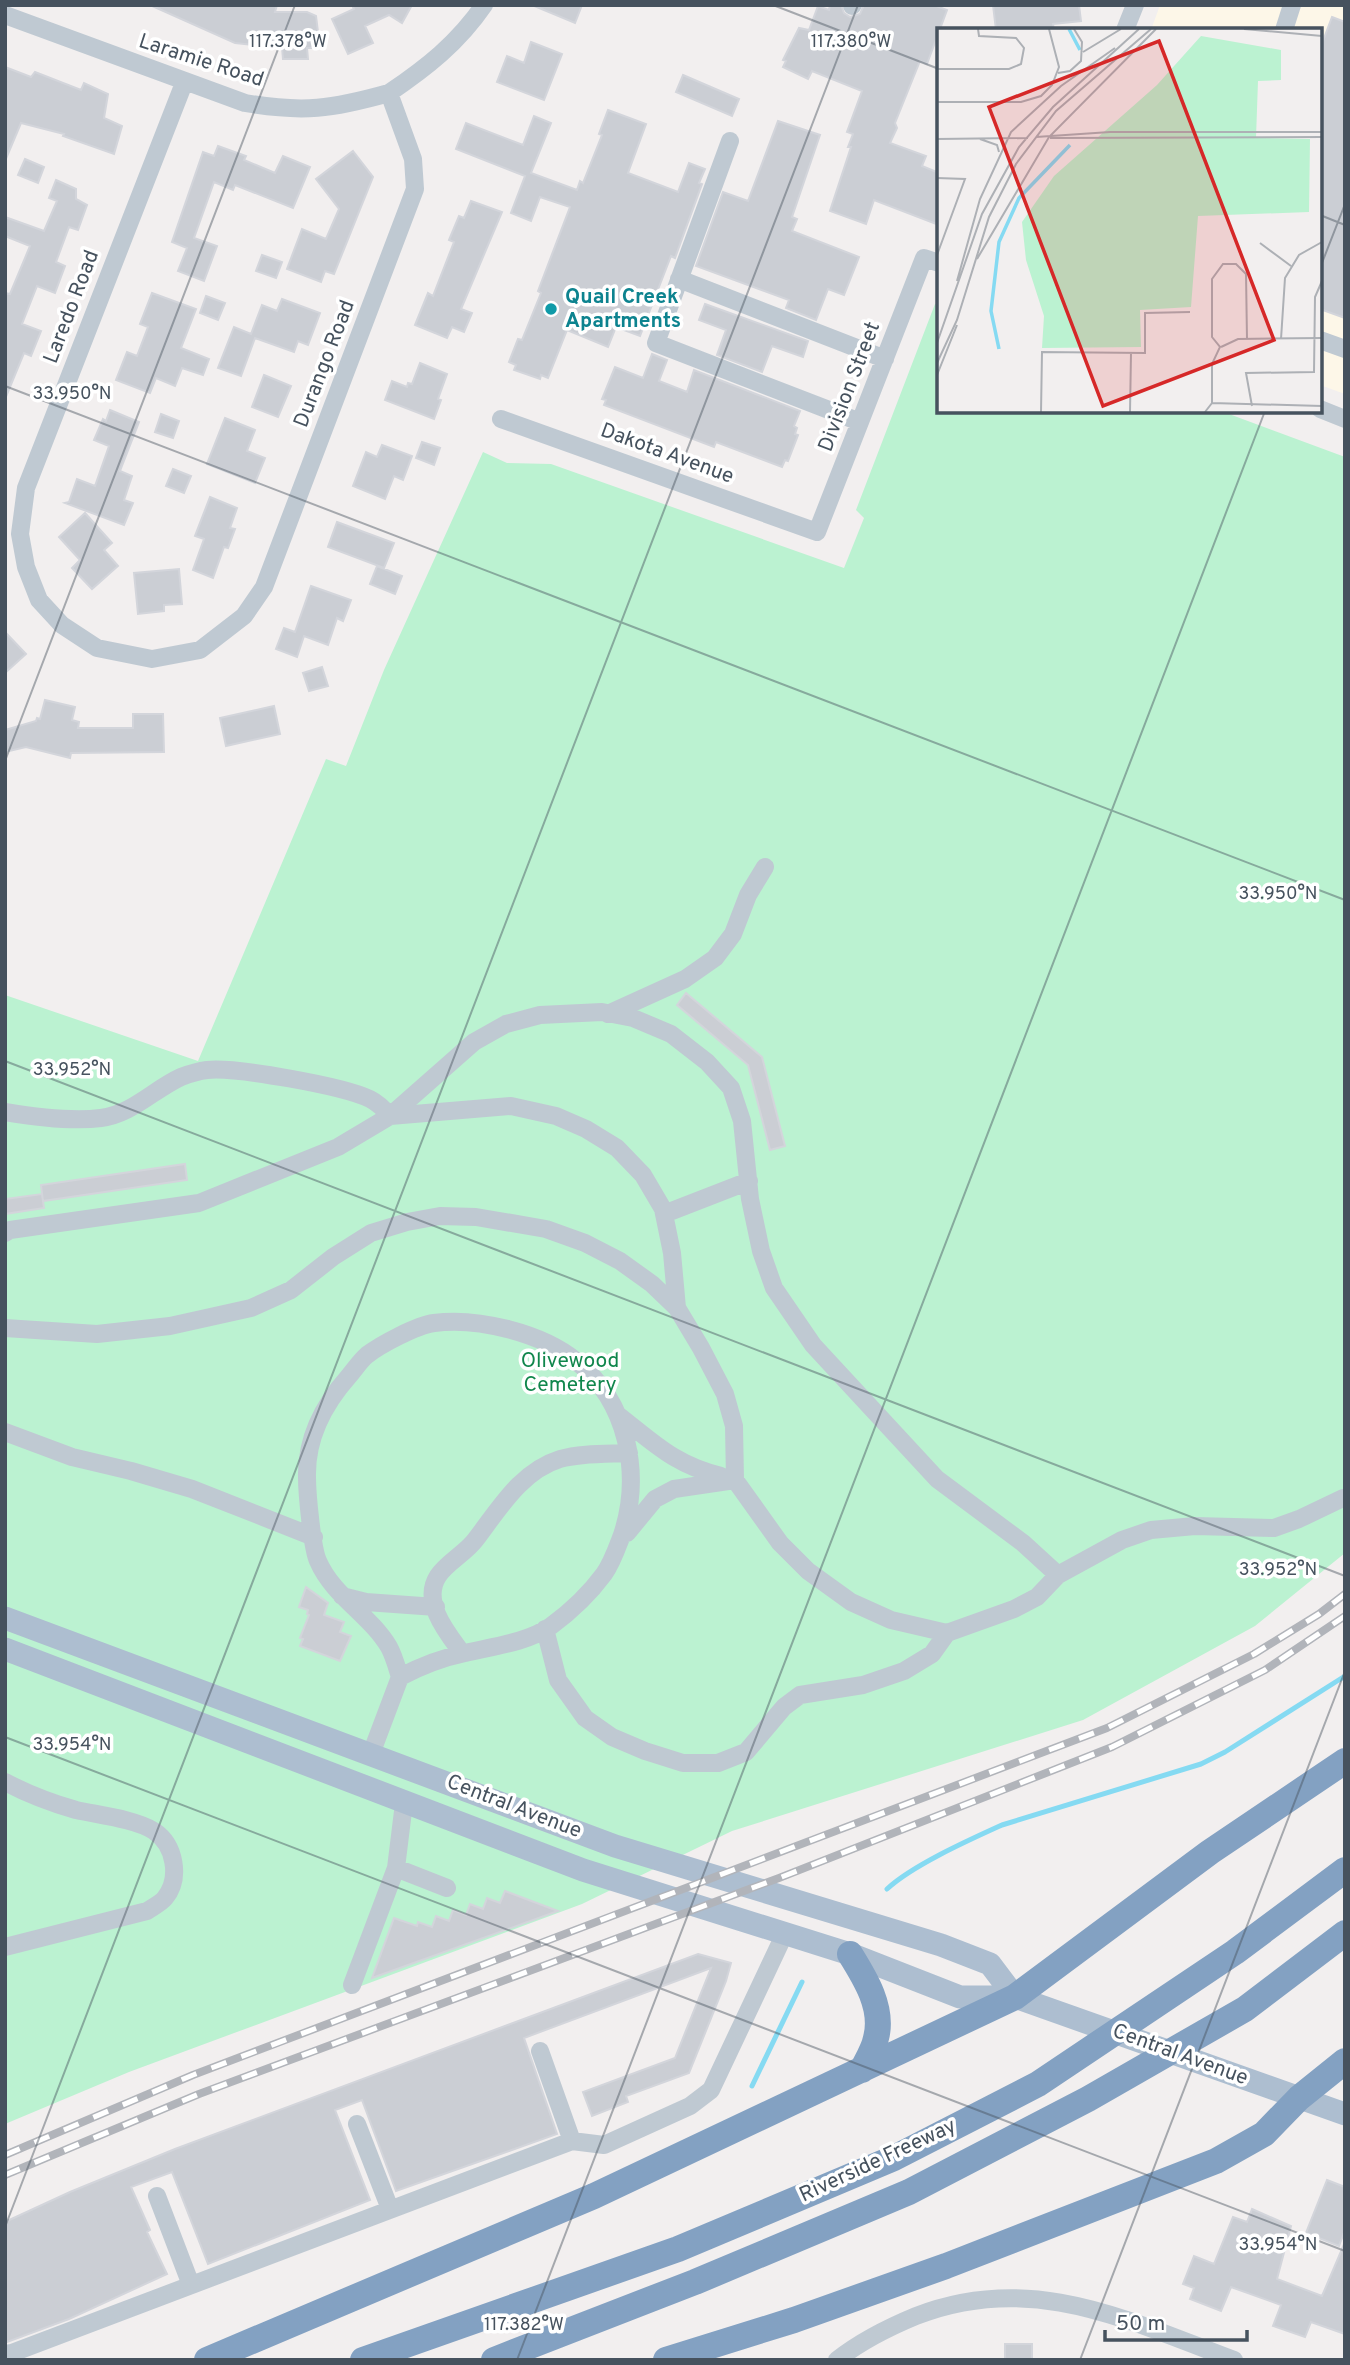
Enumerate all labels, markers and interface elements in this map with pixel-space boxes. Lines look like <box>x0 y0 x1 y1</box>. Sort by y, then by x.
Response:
street label: Laramie Road <box>135 28 267 94</box>
inset map <box>937 28 1322 413</box>
text: 117.378°W <box>249 31 327 54</box>
text: 117.380°W <box>811 31 891 54</box>
street label: Laredo Road <box>38 246 106 368</box>
place label: Quail Creek Apartments <box>565 284 681 335</box>
street label: Durango Road <box>288 296 362 432</box>
marker: Quail Creek Apartments <box>543 301 559 317</box>
street label: Division Street <box>813 318 887 456</box>
text: 33.950°N <box>32 383 112 406</box>
street label: Dakota Avenue <box>597 417 737 491</box>
text: 33.950°N <box>1238 883 1318 906</box>
text: 33.952°N <box>33 1059 111 1082</box>
park label: Olivewood Cemetery <box>521 1348 619 1399</box>
text: 33.952°N <box>1239 1559 1317 1582</box>
text: 33.954°N <box>32 1734 112 1757</box>
street label: Central Avenue <box>443 1769 585 1845</box>
street label: Central Avenue <box>1108 2018 1252 2092</box>
street label: Riverside Freeway <box>795 2113 961 2209</box>
text: 33.954°N <box>1238 2234 1318 2257</box>
scale bar <box>1105 2298 1247 2342</box>
text: 50 m <box>1116 2311 1165 2338</box>
text: 117.382°W <box>484 2314 564 2337</box>

